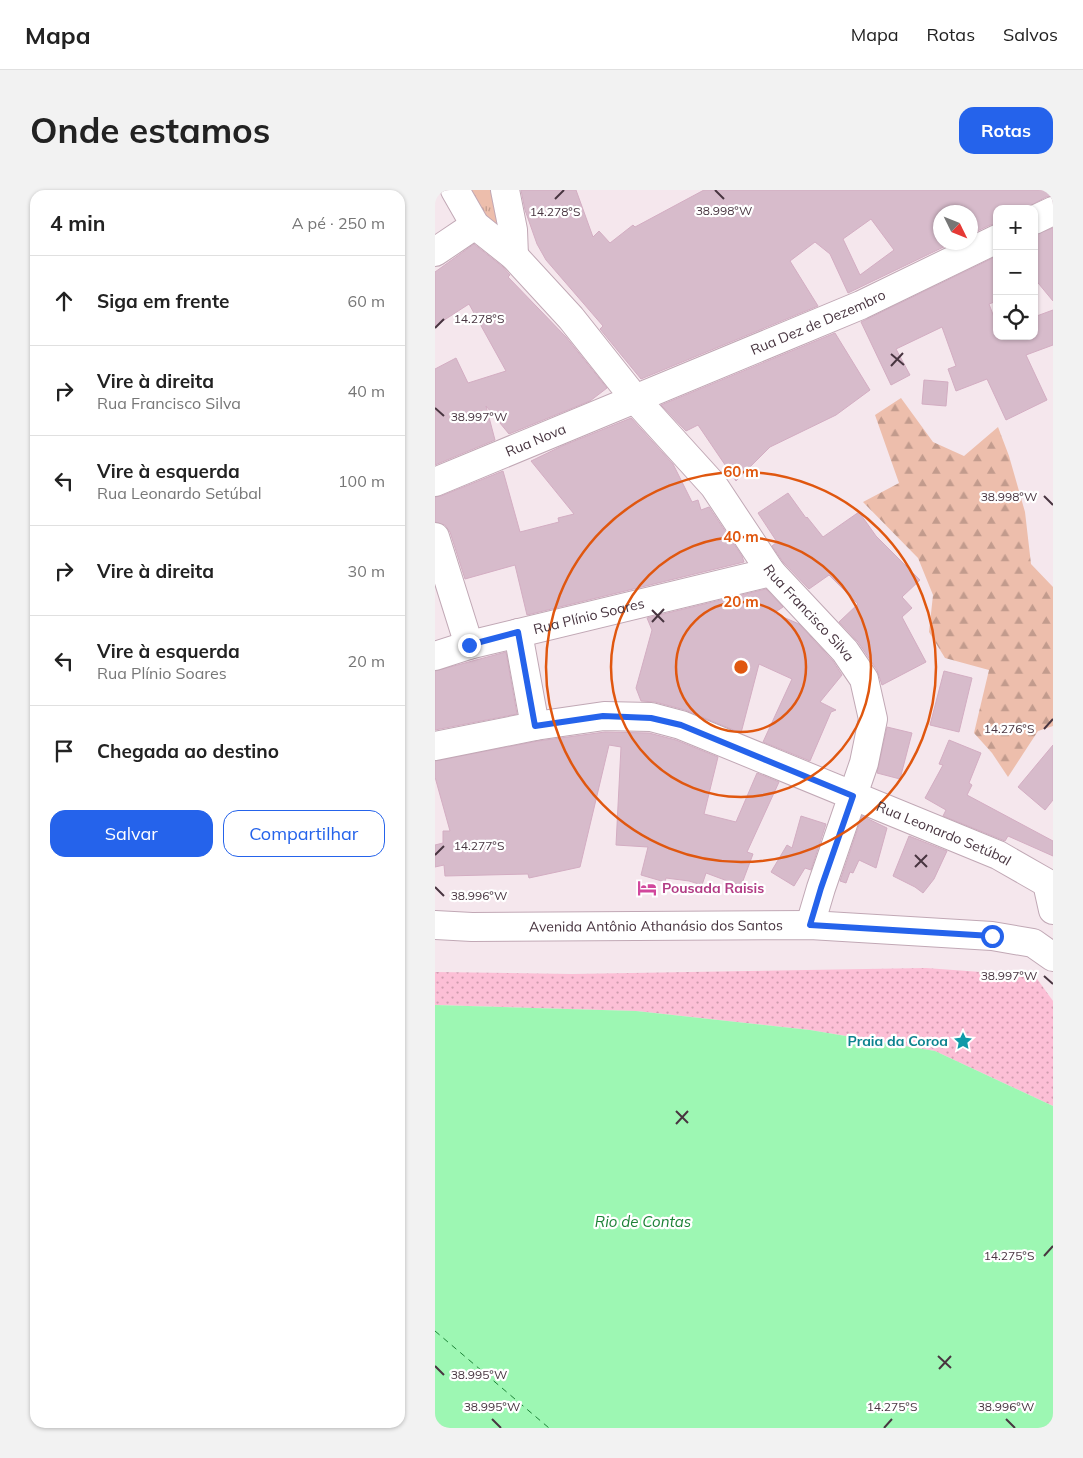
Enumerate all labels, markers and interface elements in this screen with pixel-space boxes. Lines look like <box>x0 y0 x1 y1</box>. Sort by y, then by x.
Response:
text: Mapa <box>25 20 91 50</box>
text: Mapa <box>851 23 899 46</box>
text: Rotas <box>927 23 975 46</box>
text: Salvos <box>1003 23 1058 46</box>
button: Rotas <box>959 107 1053 154</box>
text: Onde estamos <box>30 108 270 152</box>
text: 38.998°W <box>696 203 752 218</box>
text: 14.278°S <box>530 204 580 219</box>
north arrow <box>933 205 978 250</box>
map controls <box>993 205 1038 340</box>
button: + <box>993 205 1038 250</box>
text: 4 min <box>50 210 105 236</box>
text: A pé · 250 m <box>292 213 385 233</box>
button: − <box>993 250 1038 295</box>
street label: Rua Dez de Dezembro <box>748 285 889 359</box>
icon: ahead <box>50 287 78 315</box>
text: Siga em frente <box>97 289 229 313</box>
text: 60 m <box>348 291 385 311</box>
button: locate <box>993 295 1038 340</box>
text: 14.278°S <box>454 311 504 326</box>
text: Vire à direita <box>97 369 214 393</box>
icon: right <box>50 377 78 405</box>
text: 40 m <box>348 381 385 401</box>
text: Rua Francisco Silva <box>97 393 241 413</box>
text: 38.997°W <box>451 409 507 424</box>
street label: Rua Nova <box>503 420 569 461</box>
text: Vire à esquerda <box>97 459 240 483</box>
text: 60 m <box>723 462 759 481</box>
icon: left <box>50 467 78 495</box>
text: 100 m <box>338 471 385 491</box>
text: Rua Leonardo Setúbal <box>97 483 262 503</box>
text: 38.998°W <box>981 489 1037 504</box>
text: 40 m <box>723 527 759 546</box>
icon: right <box>50 557 78 585</box>
text: Vire à direita <box>97 559 214 583</box>
text: 30 m <box>348 561 385 581</box>
street label: Rua Francisco Silva <box>759 561 858 665</box>
text: 20 m <box>723 592 759 611</box>
street label: Rua Plínio Soares <box>531 594 646 638</box>
route end <box>458 634 481 657</box>
text: Vire à esquerda <box>97 639 240 663</box>
icon: left <box>50 647 78 675</box>
text: 20 m <box>348 651 385 671</box>
centre of rings <box>732 658 750 676</box>
text: Rua Plínio Soares <box>97 663 227 683</box>
text: 14.276°S <box>984 721 1034 736</box>
icon: arrive <box>50 737 78 765</box>
text: Chegada ao destino <box>97 739 279 763</box>
street label: Rua Leonardo Setúbal <box>874 797 1014 870</box>
button: Salvar <box>50 810 213 857</box>
button: Compartilhar <box>223 810 385 857</box>
text: 14.277°S <box>454 838 504 853</box>
hotel icon: Pousada Raisis <box>636 877 658 899</box>
place label: Pousada Raisis <box>662 879 764 897</box>
text: 38.996°W <box>451 888 507 903</box>
street label: Avenida Antônio Athanásio dos Santos <box>529 916 783 936</box>
route start <box>981 925 1004 948</box>
text: 38.997°W <box>981 968 1037 983</box>
place icon: Praia da Coroa <box>952 1030 974 1052</box>
place label: Praia da Coroa <box>848 1032 948 1050</box>
water label: Rio de Contas <box>595 1212 691 1231</box>
text: 14.275°S <box>984 1248 1034 1263</box>
text: 38.995°W <box>451 1367 507 1382</box>
text: 38.995°W <box>464 1399 520 1414</box>
text: 14.275°S <box>867 1399 917 1414</box>
text: 38.996°W <box>978 1399 1034 1414</box>

